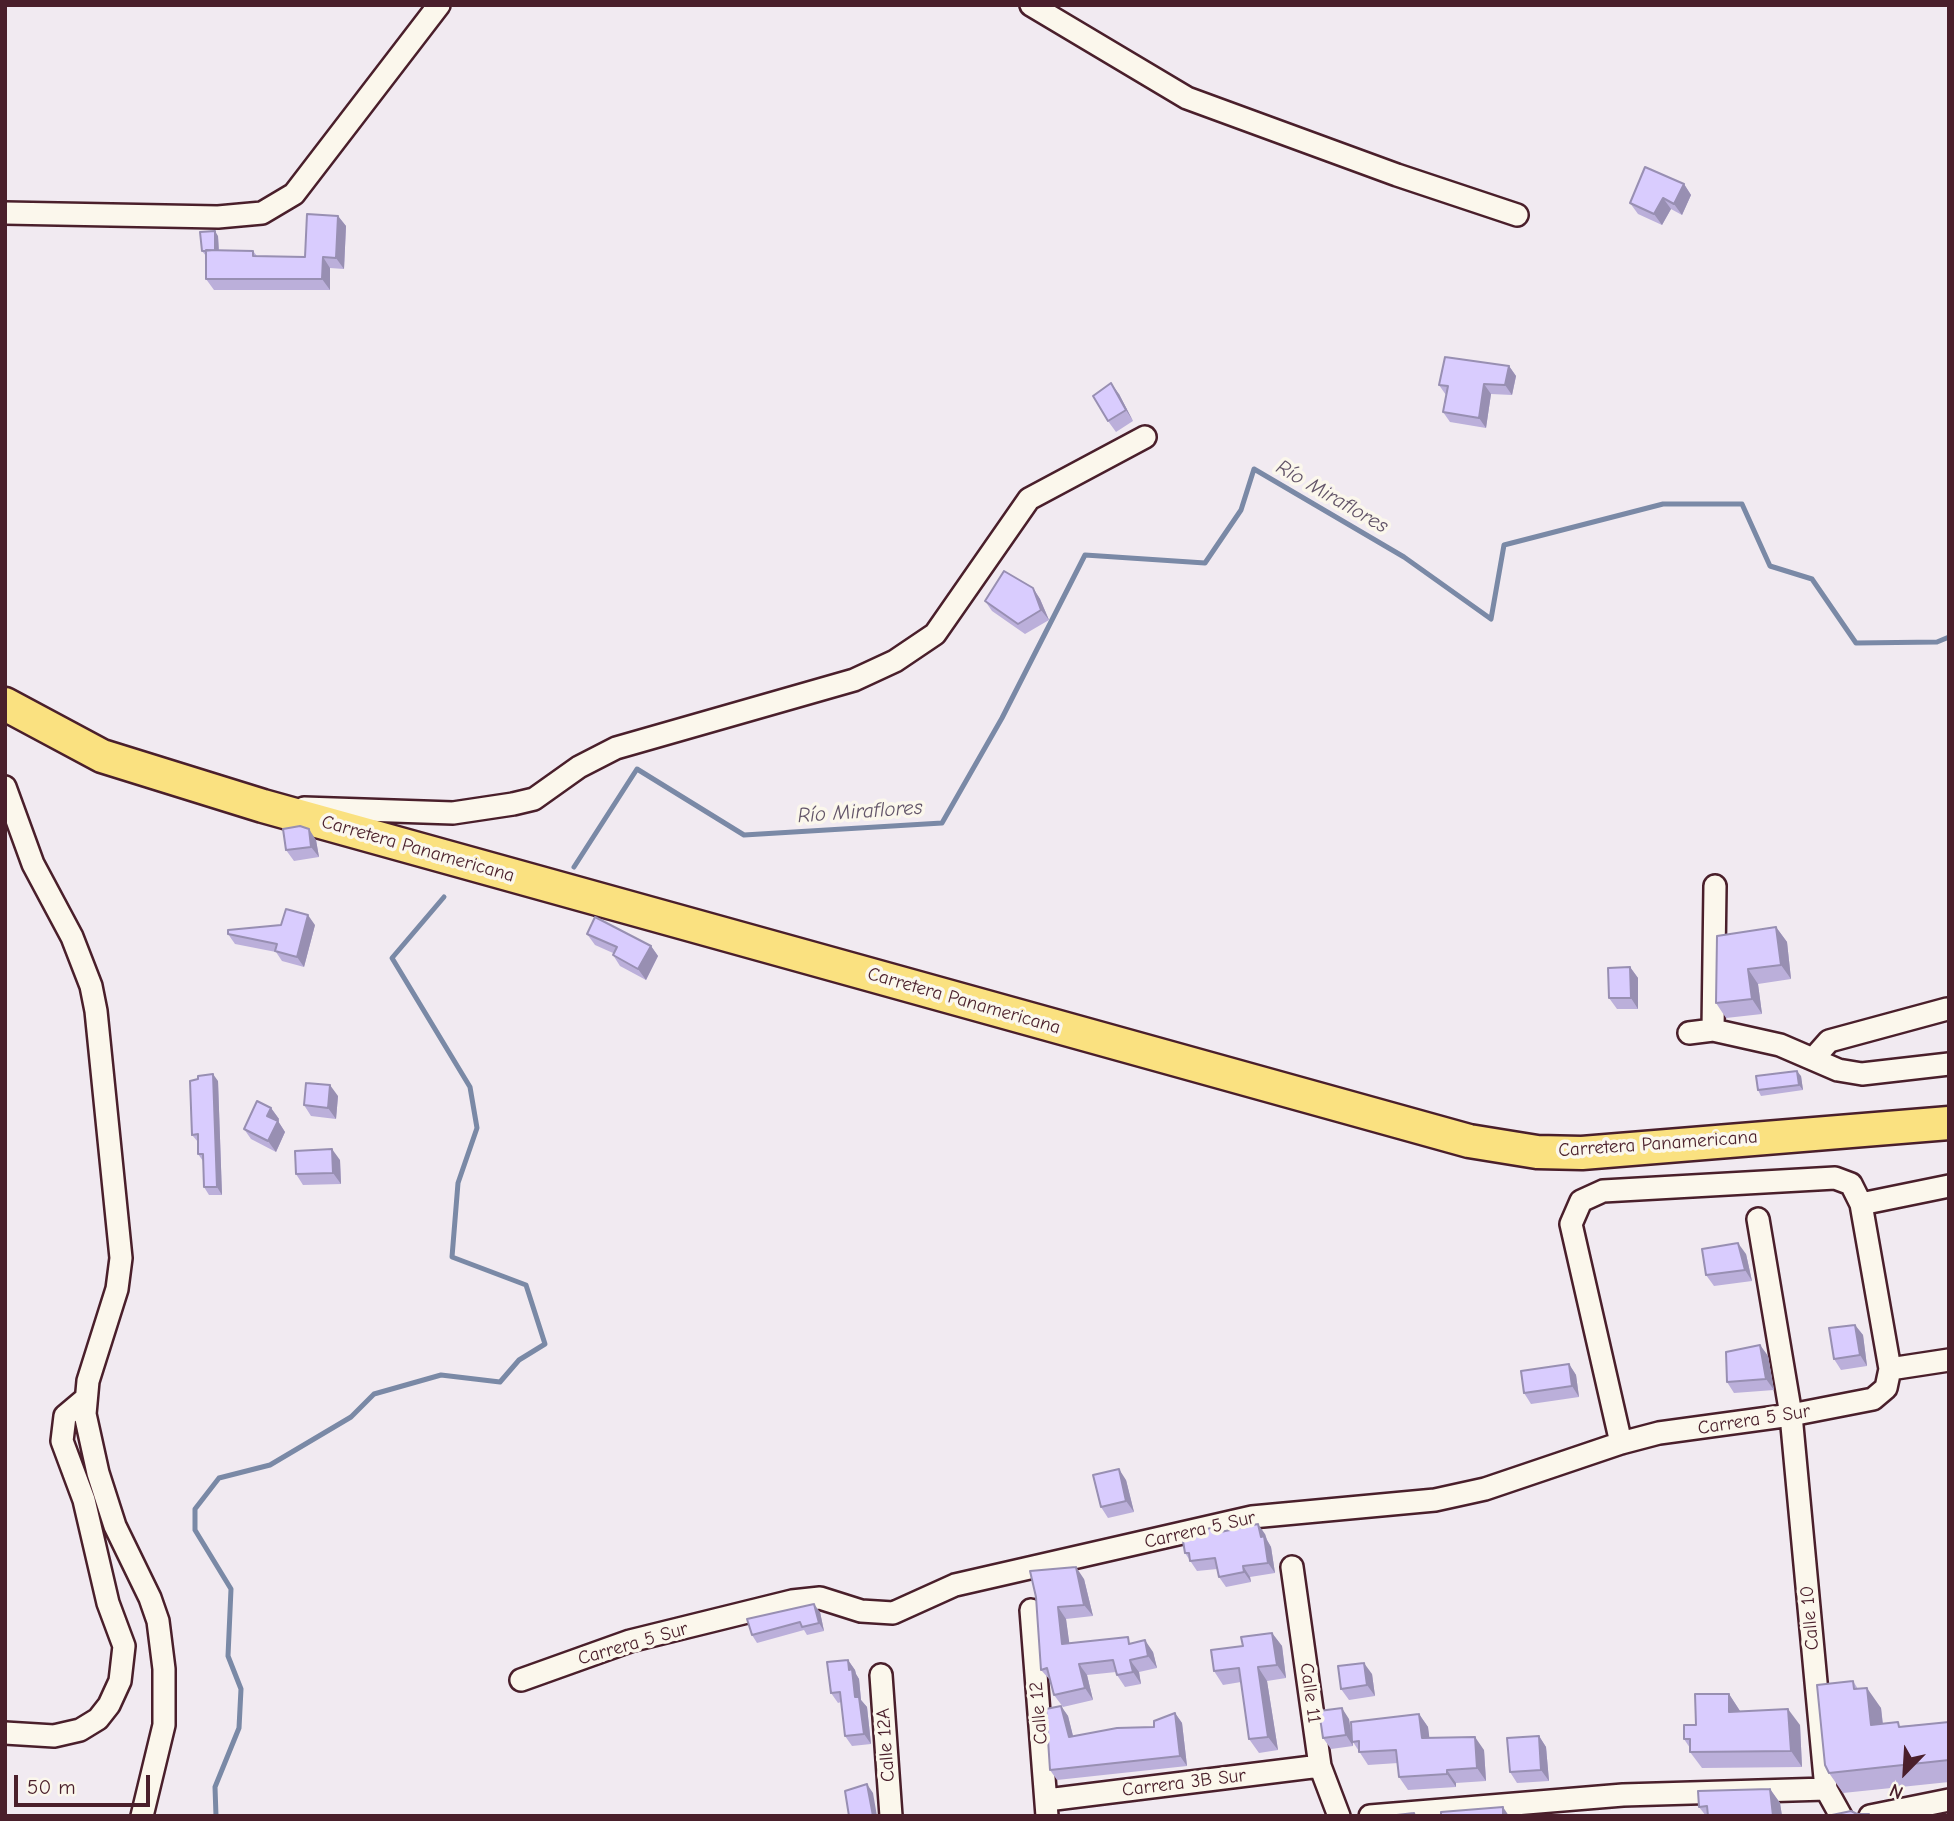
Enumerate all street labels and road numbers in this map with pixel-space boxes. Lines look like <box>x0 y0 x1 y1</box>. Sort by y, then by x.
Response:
street label: Carretera Panamericana <box>319 811 517 887</box>
street label: Carretera Panamericana <box>865 963 1063 1039</box>
street label: Carretera Panamericana <box>1558 1126 1758 1162</box>
street label: Carrera 5 Sur <box>1696 1400 1812 1440</box>
street label: Carrera 5 Sur <box>1142 1506 1258 1554</box>
street label: Calle 10 <box>1796 1585 1824 1651</box>
street label: Carrera 5 Sur <box>575 1617 691 1671</box>
street label: Calle 11 <box>1294 1661 1326 1725</box>
street label: Calle 12 <box>1025 1681 1053 1745</box>
street label: Calle 12A <box>872 1707 900 1783</box>
street label: Carrera 3B Sur <box>1121 1764 1247 1802</box>

